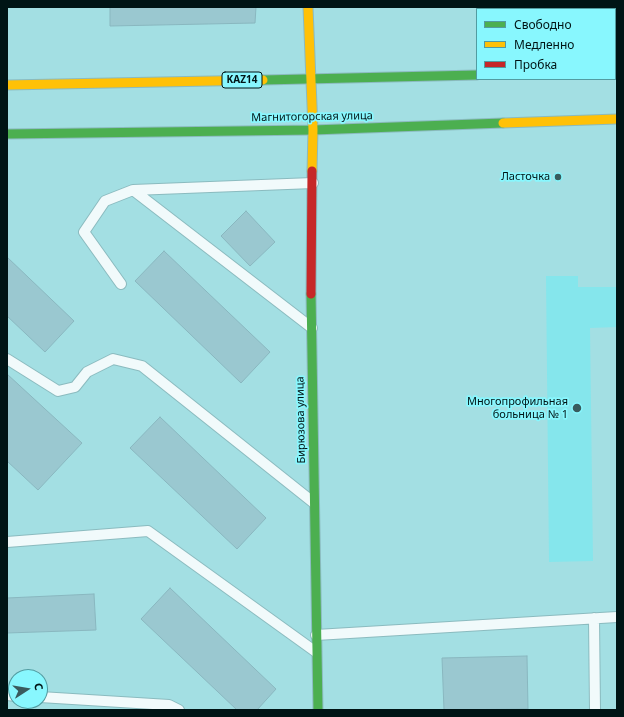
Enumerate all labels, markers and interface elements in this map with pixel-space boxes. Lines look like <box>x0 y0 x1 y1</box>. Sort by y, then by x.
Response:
legend <box>476 8 616 80</box>
text: Свободно <box>514 16 572 33</box>
text: Медленно <box>514 36 574 53</box>
text: Пробка <box>514 56 557 73</box>
road number: KAZ14 <box>222 72 262 88</box>
street label: Магнитогорская улица <box>251 109 373 125</box>
place label: Ласточка <box>501 170 550 184</box>
marker: Ласточка <box>553 172 563 182</box>
street label: Бирюзова улица <box>294 376 308 464</box>
place label: Многопрофильная больница № 1 <box>467 395 568 421</box>
marker: Многопрофильная больница № 1 <box>571 402 583 414</box>
north arrow <box>8 669 48 709</box>
text: С <box>31 682 47 692</box>

